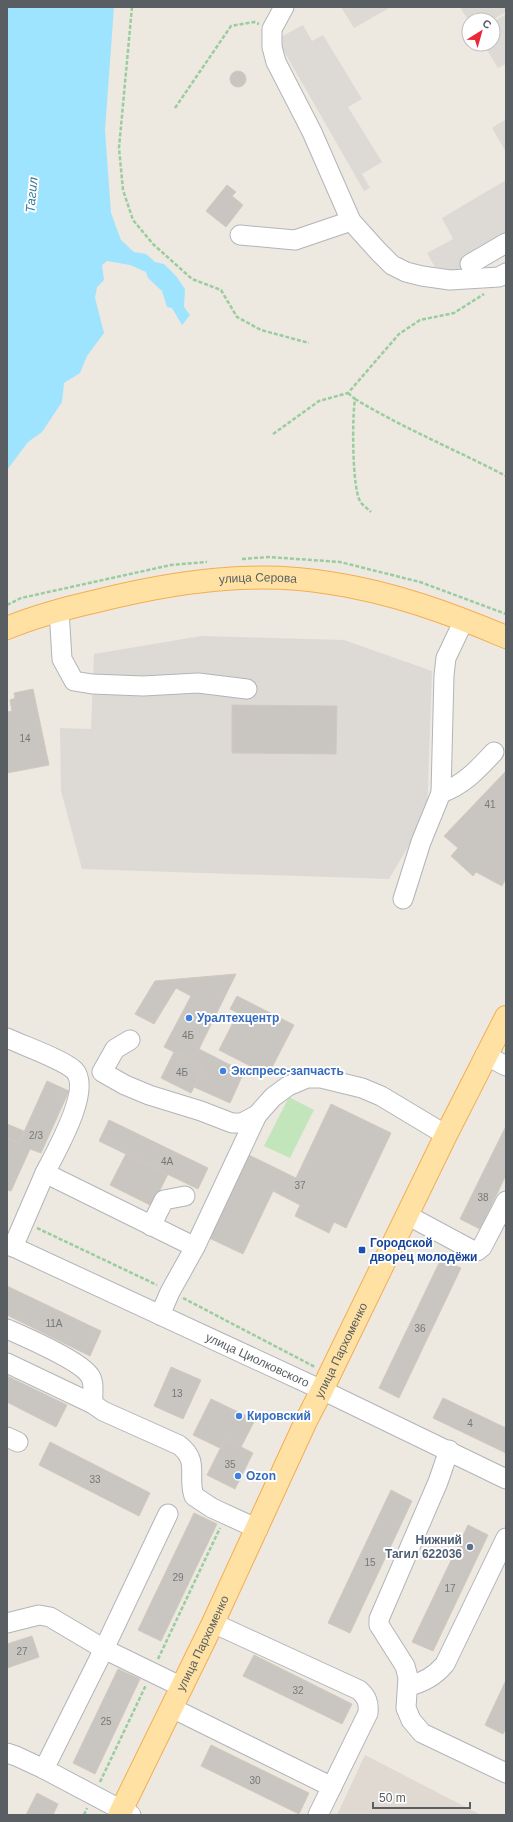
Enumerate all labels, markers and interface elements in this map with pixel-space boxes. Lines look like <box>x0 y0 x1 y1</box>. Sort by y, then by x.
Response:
north arrow <box>461 12 501 52</box>
text: С <box>480 17 494 31</box>
water label: Тагил <box>22 176 41 214</box>
street label: улица Серова <box>218 571 298 586</box>
house number: 14 <box>19 733 31 744</box>
house number: 41 <box>484 799 496 810</box>
place label: Уралтехцентр <box>197 1011 279 1025</box>
marker: Уралтехцентр <box>184 1013 194 1023</box>
house number: 4Б <box>182 1030 194 1041</box>
place label: Экспресс-запчасть <box>231 1064 344 1078</box>
marker: Экспресс-запчасть <box>218 1066 228 1076</box>
house number: 4Б <box>176 1067 188 1078</box>
house number: 2/3 <box>29 1130 43 1141</box>
house number: 4А <box>161 1156 173 1167</box>
house number: 37 <box>294 1180 306 1191</box>
house number: 38 <box>477 1192 489 1203</box>
place label: Городской дворец молодёжи <box>370 1236 477 1264</box>
marker: Городской дворец молодёжи <box>357 1245 367 1255</box>
street label: улица Пархоменко <box>312 1300 370 1401</box>
house number: 11А <box>45 1318 63 1329</box>
house number: 36 <box>414 1323 426 1334</box>
street label: улица Циолковского <box>203 1330 312 1390</box>
house number: 13 <box>171 1388 183 1399</box>
place label: Кировский <box>247 1409 311 1423</box>
marker: Кировский <box>234 1411 244 1421</box>
house number: 4 <box>467 1418 473 1429</box>
house number: 35 <box>224 1459 236 1470</box>
place label: Ozon <box>246 1469 276 1483</box>
marker: Ozon <box>233 1471 243 1481</box>
house number: 33 <box>89 1474 101 1485</box>
place label: Нижний Тагил 622036 <box>385 1533 462 1561</box>
marker: Нижний Тагил 622036 <box>465 1542 475 1552</box>
house number: 15 <box>364 1557 376 1568</box>
house number: 29 <box>172 1572 184 1583</box>
house number: 17 <box>444 1583 456 1594</box>
street label: улица Пархоменко <box>174 1593 232 1693</box>
house number: 27 <box>16 1646 28 1657</box>
house number: 32 <box>292 1685 304 1696</box>
house number: 25 <box>100 1716 112 1727</box>
house number: 30 <box>249 1775 261 1786</box>
scale bar <box>373 1784 470 1810</box>
text: 50 m <box>379 1791 406 1805</box>

